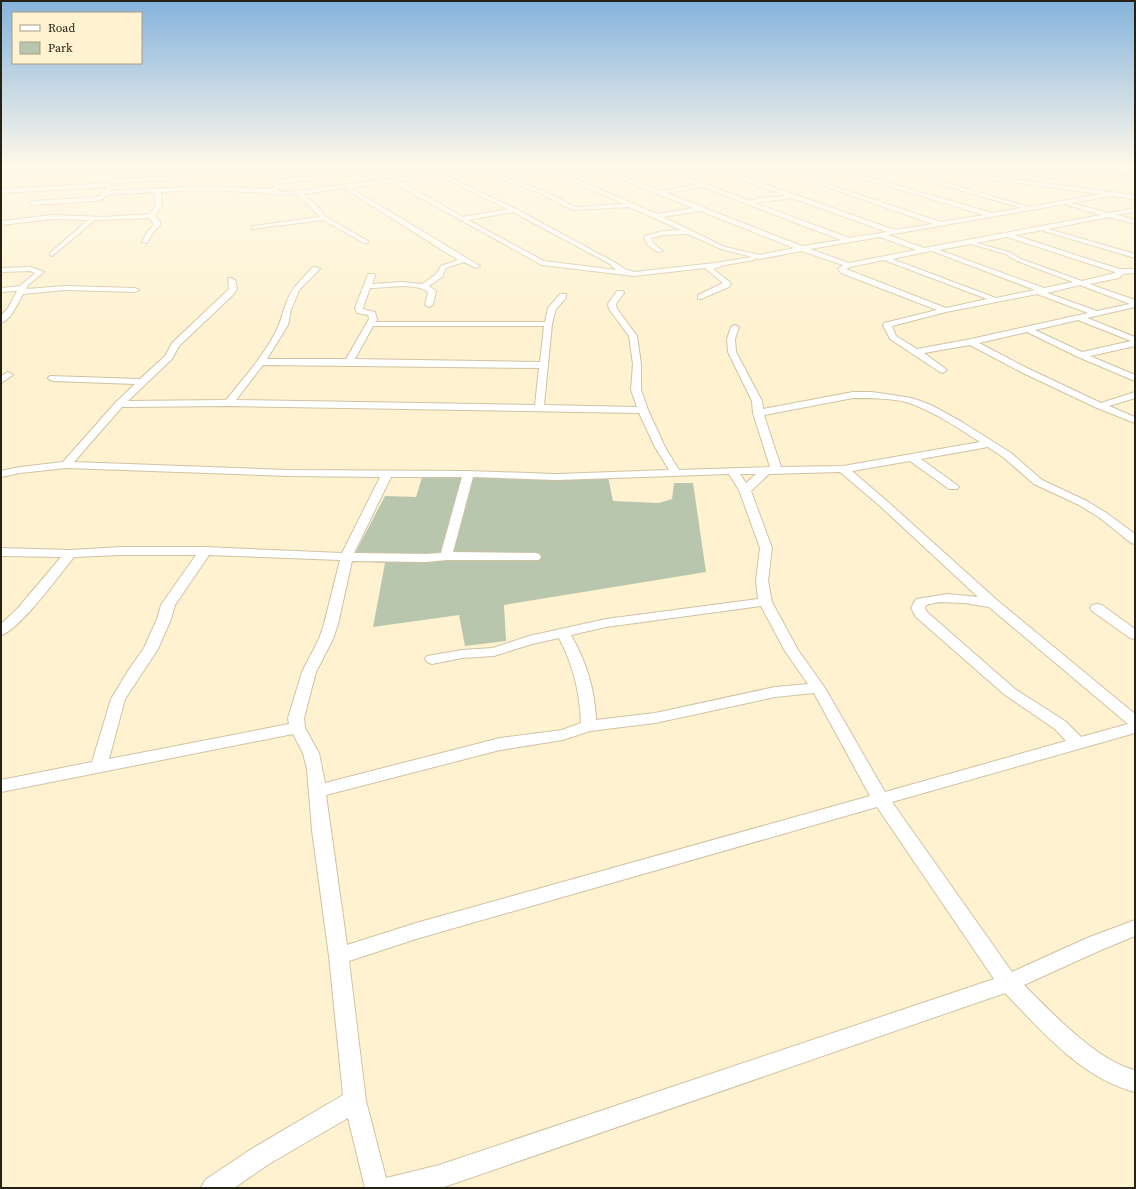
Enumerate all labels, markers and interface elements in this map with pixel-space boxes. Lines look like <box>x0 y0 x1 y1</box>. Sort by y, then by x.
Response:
legend <box>12 12 142 64</box>
text: Road <box>48 20 75 36</box>
text: Park <box>48 40 73 56</box>

